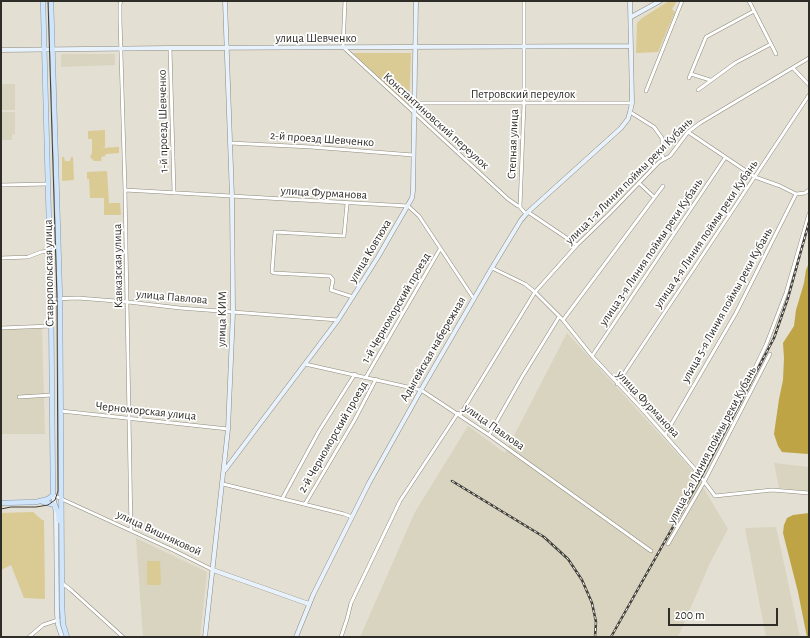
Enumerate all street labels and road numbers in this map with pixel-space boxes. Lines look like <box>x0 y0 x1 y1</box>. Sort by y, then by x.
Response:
street label: улица Шевченко <box>275 31 357 45</box>
street label: 1-й проезд Шевченко <box>155 69 171 173</box>
street label: Константиновский переулок <box>380 70 492 172</box>
street label: Петровский переулок <box>471 87 575 101</box>
street label: Степная улица <box>505 109 521 179</box>
street label: улица 1-я Линия поймы реки Кубань <box>562 114 696 248</box>
street label: 2-й проезд Шевченко <box>269 128 375 150</box>
street label: улица 4-я Линия поймы реки Кубань <box>651 157 761 311</box>
street label: улица 3-я Линия поймы реки Кубань <box>596 175 706 329</box>
street label: улица Фурманова <box>280 184 368 202</box>
street label: улица Ковтюха <box>345 217 395 285</box>
street label: Ставропольская улица <box>41 219 57 327</box>
street label: Кавказская улица <box>110 224 126 308</box>
street label: улица 5-я Линия поймы реки Кубань <box>678 225 776 385</box>
street label: 1-й Черноморский проезд <box>358 250 434 366</box>
street label: улица Павлова <box>136 287 208 307</box>
street label: улица КИМ <box>214 291 230 347</box>
street label: Адыгейская набережная <box>397 294 469 404</box>
street label: улица 6-я Линия поймы реки Кубань <box>664 364 760 526</box>
street label: улица Фурманова <box>613 367 683 441</box>
street label: 2-й Черноморский проезд <box>295 379 371 495</box>
street label: Черноморская улица <box>95 399 197 423</box>
street label: улица Павлова <box>461 401 527 453</box>
street label: улица Вишняковой <box>114 507 204 559</box>

